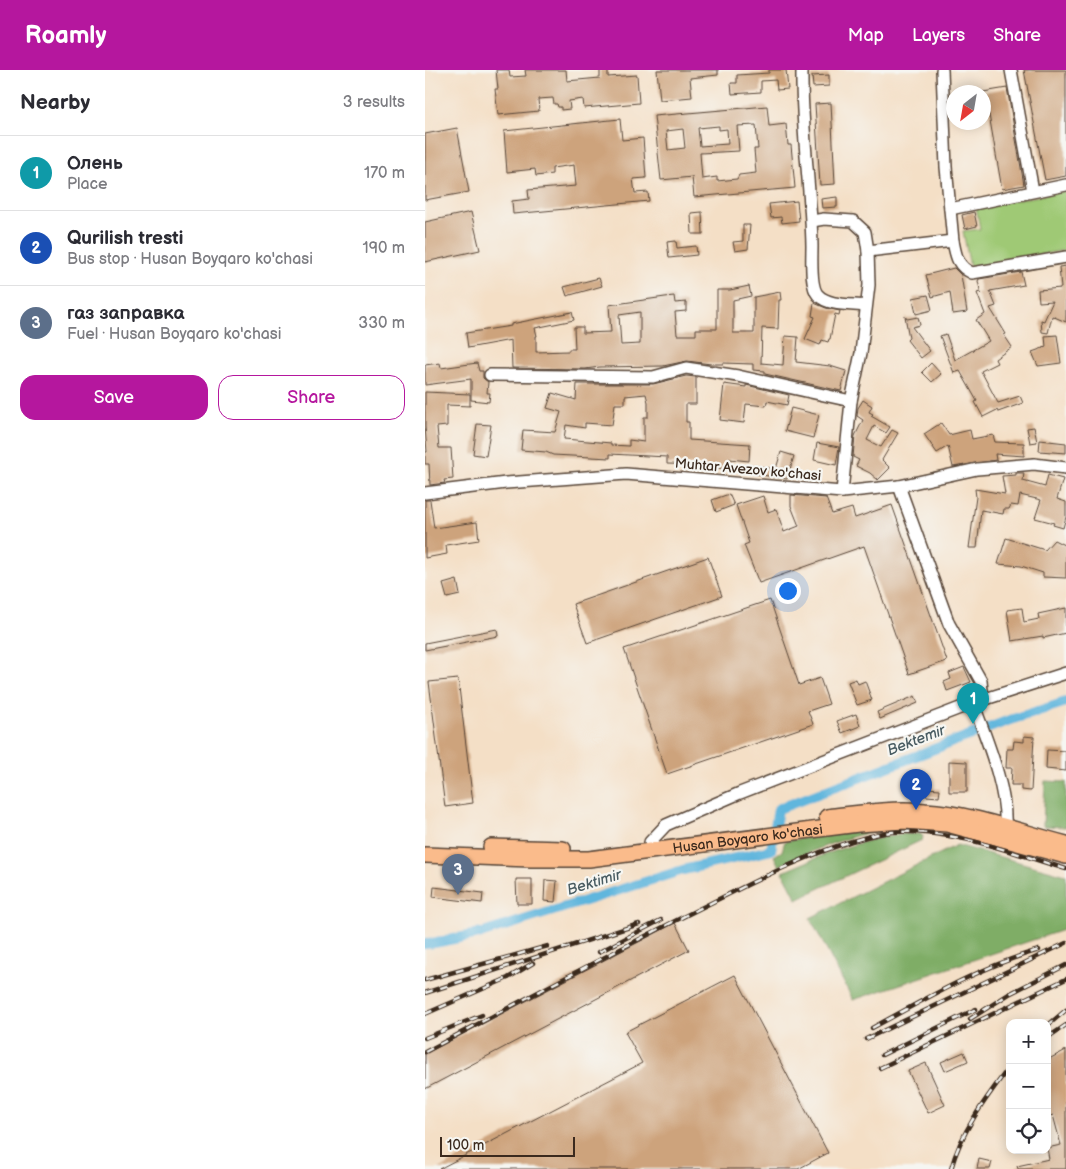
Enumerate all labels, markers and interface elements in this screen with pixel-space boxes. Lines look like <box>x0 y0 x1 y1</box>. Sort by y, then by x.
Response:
text: Roamly <box>25 21 106 50</box>
text: Map <box>848 25 884 46</box>
text: Layers <box>912 25 965 46</box>
text: Share <box>993 25 1041 46</box>
north arrow <box>946 85 991 130</box>
text: Nearby <box>20 90 90 115</box>
text: 3 results <box>343 93 405 112</box>
text: Олень <box>67 152 123 175</box>
text: 1 <box>33 164 39 183</box>
text: 170 m <box>364 164 405 183</box>
text: Place <box>67 175 108 194</box>
text: Qurilish tresti <box>67 227 183 250</box>
text: 2 <box>31 239 41 258</box>
text: 190 m <box>363 239 405 258</box>
text: Bus stop · Husan Boyqaro ko'chasi <box>67 250 313 269</box>
text: газ заправка <box>67 302 185 325</box>
text: 3 <box>31 314 41 333</box>
text: 330 m <box>358 314 405 333</box>
text: Fuel · Husan Boyqaro ko'chasi <box>67 325 281 344</box>
button: Save <box>20 375 208 420</box>
button: Share <box>218 375 405 420</box>
street label: Muhtar Avezov ko'chasi <box>674 455 822 484</box>
your location <box>775 578 801 604</box>
pin: 1 <box>957 683 989 724</box>
water label: Bektemir <box>884 720 949 760</box>
pin: 2 <box>900 769 932 810</box>
street label: Husan Boyqaro ko'chasi <box>672 821 824 857</box>
pin: 3 <box>442 854 474 895</box>
water label: Bektimir <box>565 865 625 900</box>
map controls <box>1006 1019 1051 1154</box>
button: + <box>1006 1019 1051 1064</box>
button: − <box>1006 1064 1051 1109</box>
button: locate <box>1006 1109 1051 1154</box>
scale bar <box>440 1134 575 1157</box>
text: 100 m <box>447 1137 484 1154</box>

